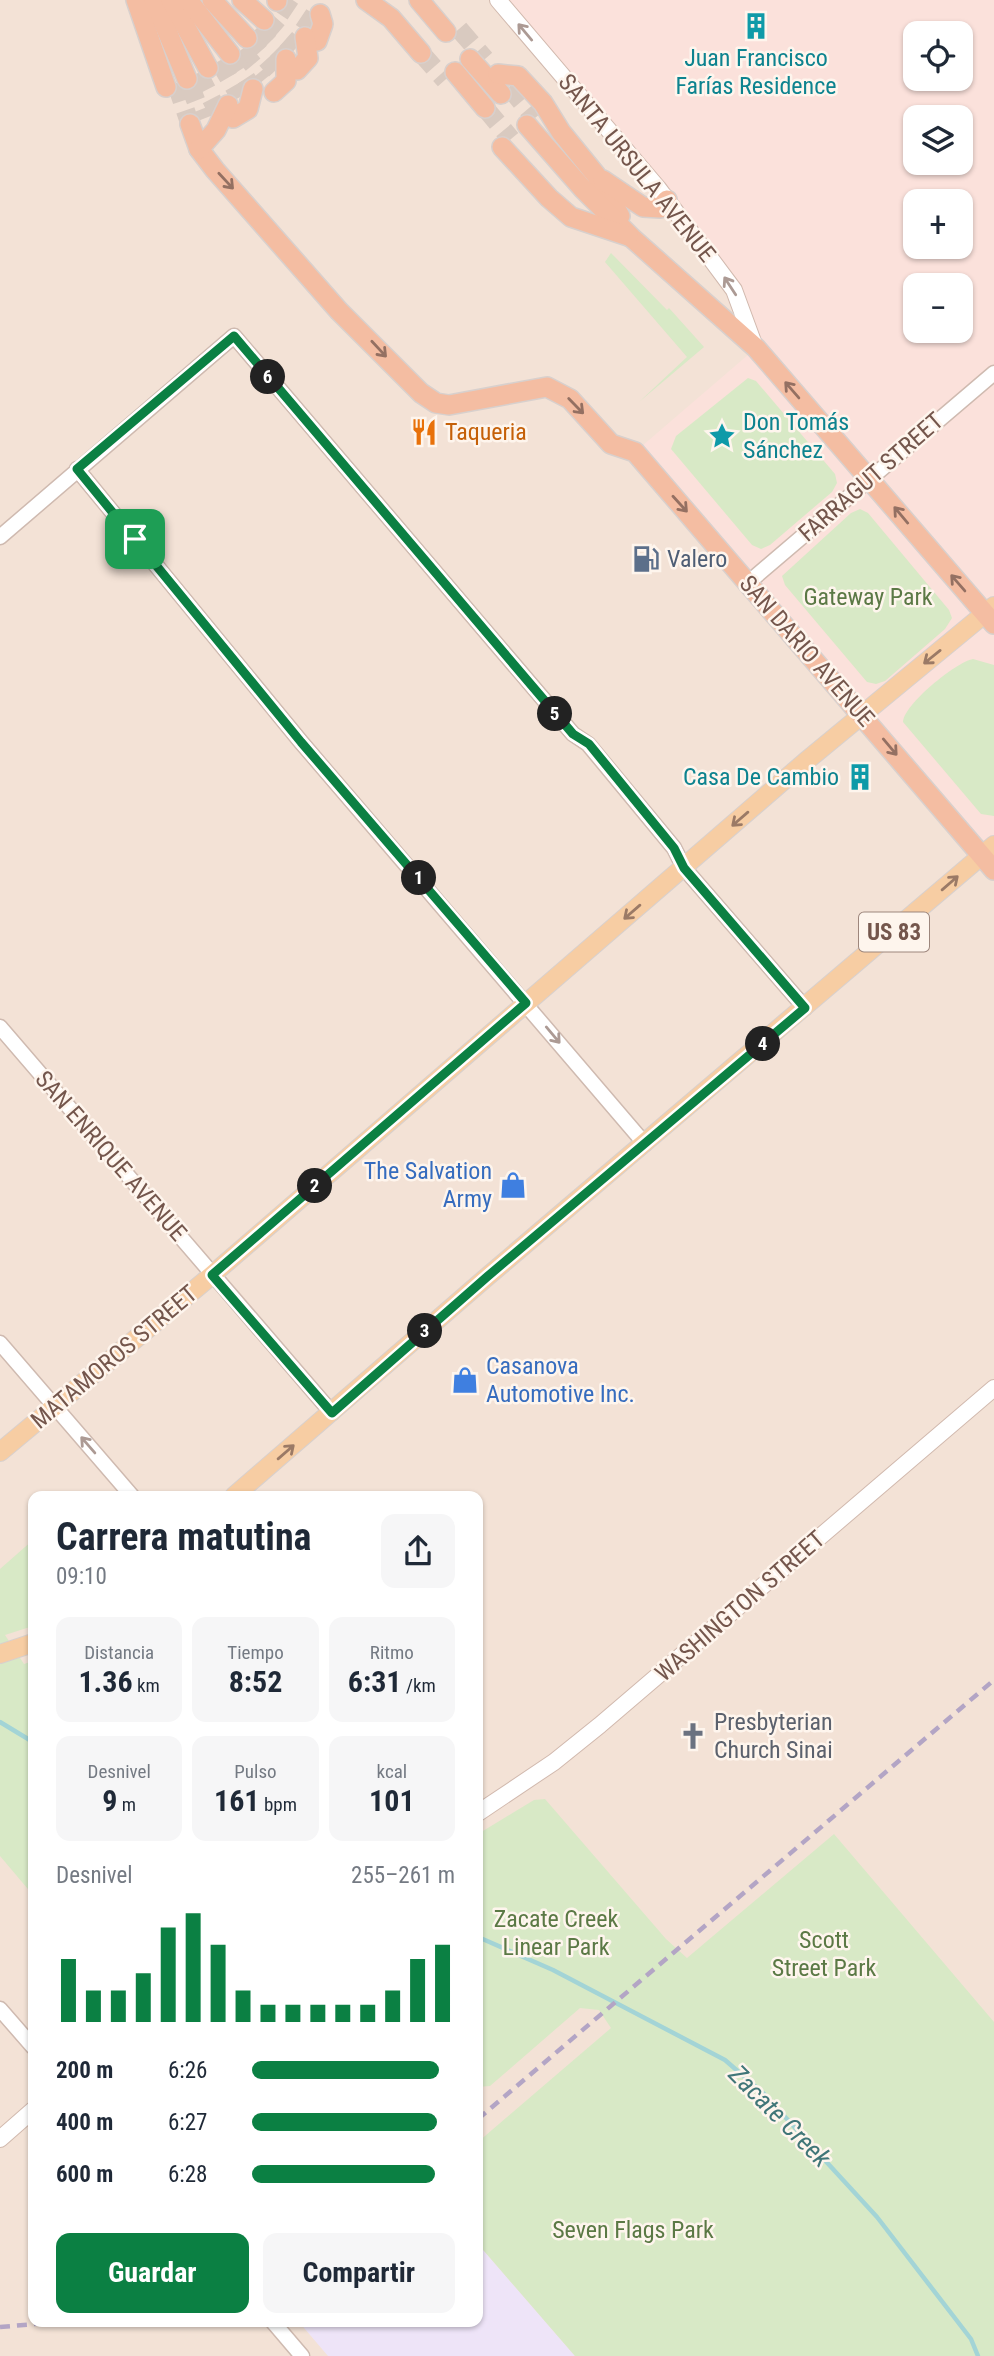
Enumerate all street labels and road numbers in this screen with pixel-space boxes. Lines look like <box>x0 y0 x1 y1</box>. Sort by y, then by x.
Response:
street label: SANTA URSULA AVENUE <box>553 69 721 268</box>
street label: FARRAGUT STREET <box>793 407 949 547</box>
street label: SAN DARIO AVENUE <box>734 570 880 732</box>
road number: US 83 <box>859 912 929 951</box>
street label: SAN ENRIQUE AVENUE <box>30 1065 192 1247</box>
street label: MATAMOROS STREET <box>25 1279 203 1435</box>
street label: WASHINGTON STREET <box>650 1525 830 1687</box>

